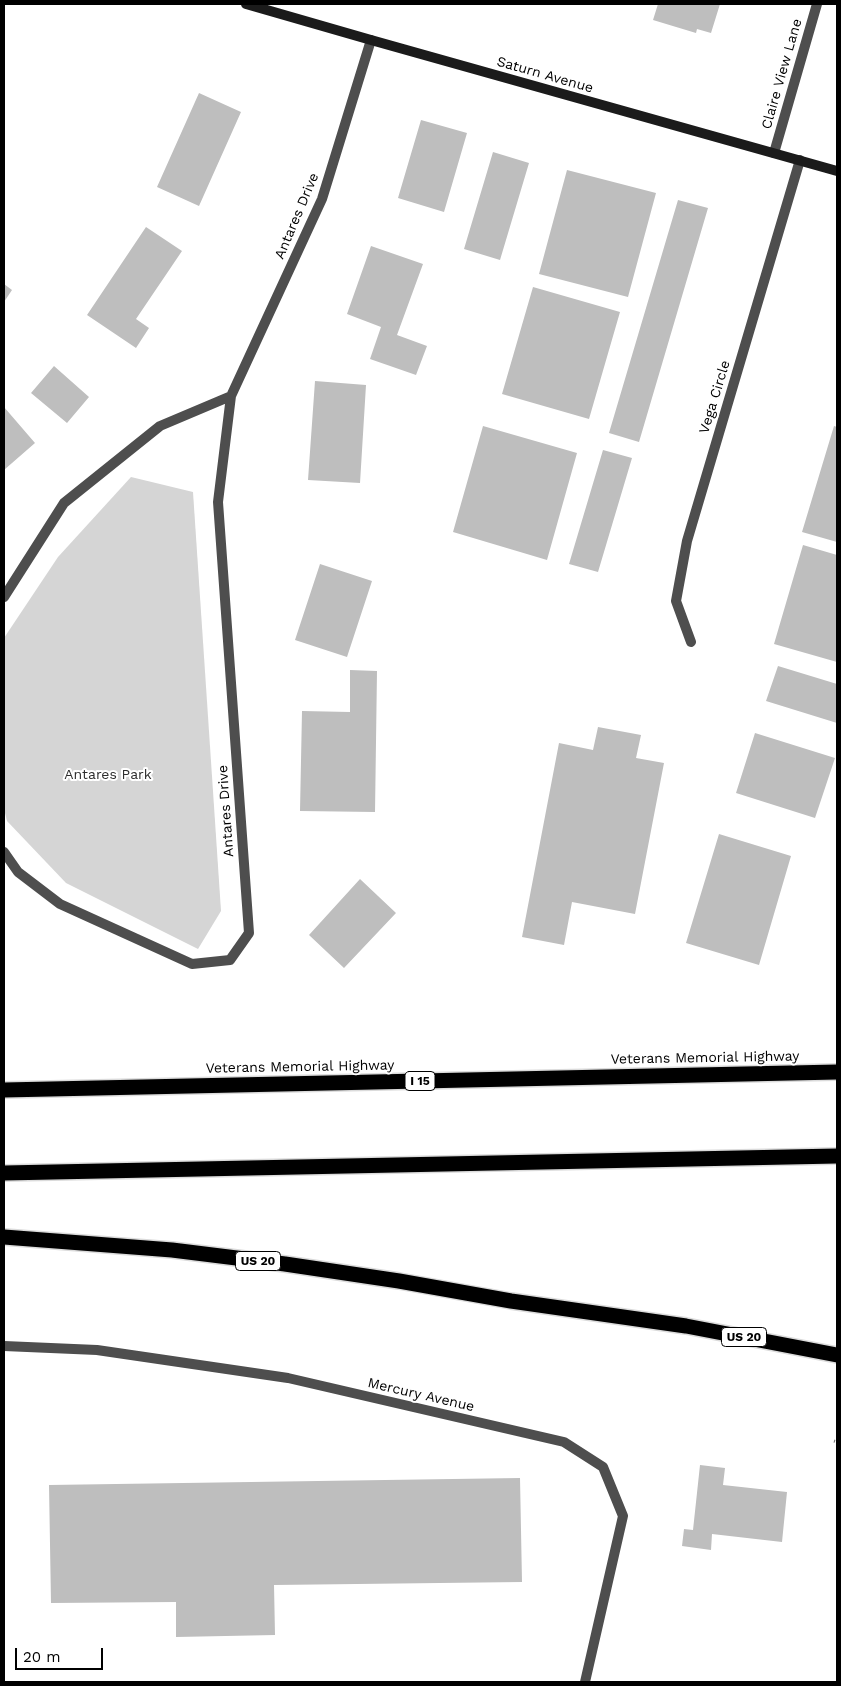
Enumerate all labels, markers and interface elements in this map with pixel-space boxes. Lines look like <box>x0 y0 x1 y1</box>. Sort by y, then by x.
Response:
street label: Claire View Lane <box>758 17 806 131</box>
street label: Saturn Avenue <box>495 53 595 97</box>
street label: Antares Drive <box>271 170 323 262</box>
street label: Vega Circle <box>696 358 734 436</box>
street label: Antares Drive <box>214 764 238 858</box>
park label: Antares Park <box>64 767 152 783</box>
street label: Veterans Memorial Highway <box>610 1048 800 1068</box>
street label: Veterans Memorial Highway <box>205 1057 395 1077</box>
road number: I 15 <box>405 1072 435 1090</box>
road number: US 20 <box>236 1252 280 1270</box>
road number: US 20 <box>722 1328 766 1346</box>
street label: Mercury Avenue <box>366 1375 476 1415</box>
scale bar <box>18 1638 105 1670</box>
text: 20 m <box>23 1648 61 1666</box>

